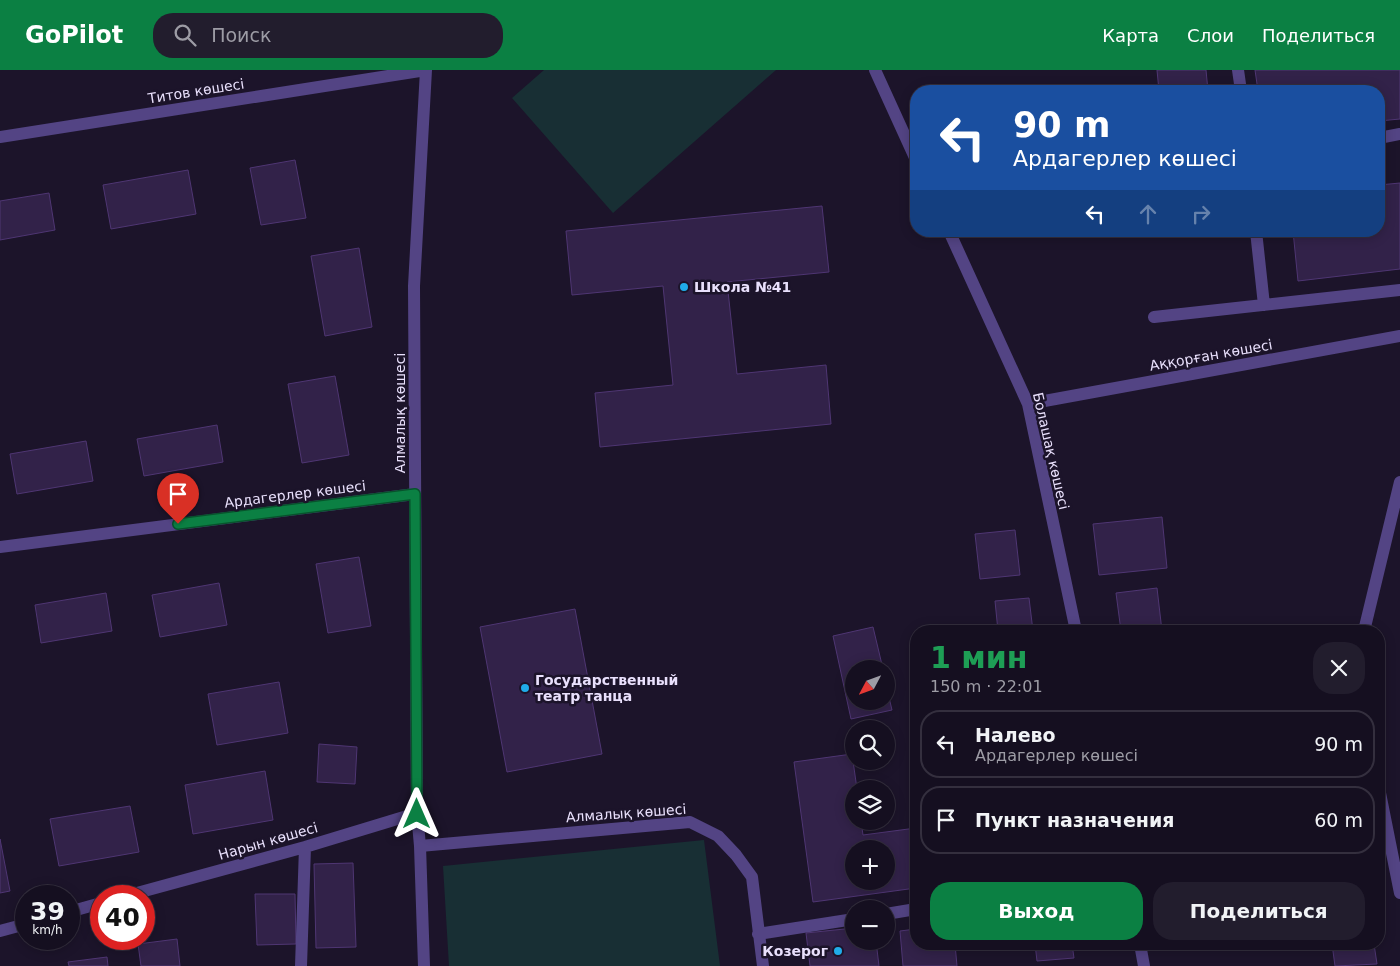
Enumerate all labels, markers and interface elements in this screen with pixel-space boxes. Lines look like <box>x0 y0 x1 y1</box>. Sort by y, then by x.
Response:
search box <box>153 13 503 58</box>
text: GoPilot <box>25 21 123 49</box>
icon: search <box>171 21 199 49</box>
text: Поиск <box>211 24 271 46</box>
text: Карта <box>1102 25 1159 46</box>
text: Слои <box>1187 25 1234 46</box>
text: Поделиться <box>1262 25 1375 46</box>
street label: Титов көшесі <box>146 76 245 107</box>
icon: left <box>930 105 995 170</box>
text: 90 m <box>1013 105 1110 145</box>
text: Ардагерлер көшесі <box>1013 146 1237 171</box>
icon: left <box>1081 200 1109 228</box>
icon: ahead <box>1134 200 1162 228</box>
icon: right <box>1187 200 1215 228</box>
place label: Школа №41 <box>694 279 791 295</box>
marker: Школа №41 <box>678 281 690 293</box>
street label: Аққорған көшесі <box>1148 336 1274 374</box>
street label: Алмалық көшесі <box>392 353 408 473</box>
street label: Болашақ көшесі <box>1030 391 1072 511</box>
pin <box>157 473 199 524</box>
street label: Ардагерлер көшесі <box>223 477 367 511</box>
icon: arrive <box>164 480 192 508</box>
text: 1 мин <box>930 640 1028 675</box>
button: close <box>1313 642 1365 694</box>
north arrow <box>845 660 895 710</box>
map controls <box>845 660 895 950</box>
place label: Государственный театр танца <box>535 672 678 704</box>
text: 150 m · 22:01 <box>930 677 1043 696</box>
marker: Государственный театр танца <box>519 682 531 694</box>
button: search <box>845 720 895 770</box>
text: Налево <box>975 724 1056 746</box>
icon: left <box>932 730 960 758</box>
text: 90 m <box>1314 733 1363 755</box>
text: Ардагерлер көшесі <box>975 746 1138 765</box>
button: layers <box>845 780 895 830</box>
position arrow <box>390 787 442 839</box>
street label: Алмалық көшесі <box>565 801 687 825</box>
icon: arrive <box>932 806 960 834</box>
text: Пункт назначения <box>975 809 1174 831</box>
text: 60 m <box>1314 809 1363 831</box>
street label: Нарын көшесі <box>216 819 320 863</box>
button: + <box>845 840 895 890</box>
button: Выход <box>930 882 1143 940</box>
button: Поделиться <box>1153 882 1365 940</box>
speed limit sign: 40 <box>90 885 155 950</box>
text: 39 <box>30 897 65 926</box>
button: − <box>845 900 895 950</box>
text: km/h <box>32 923 63 937</box>
place label: Козерог <box>762 943 828 959</box>
marker: Козерог <box>832 945 844 957</box>

